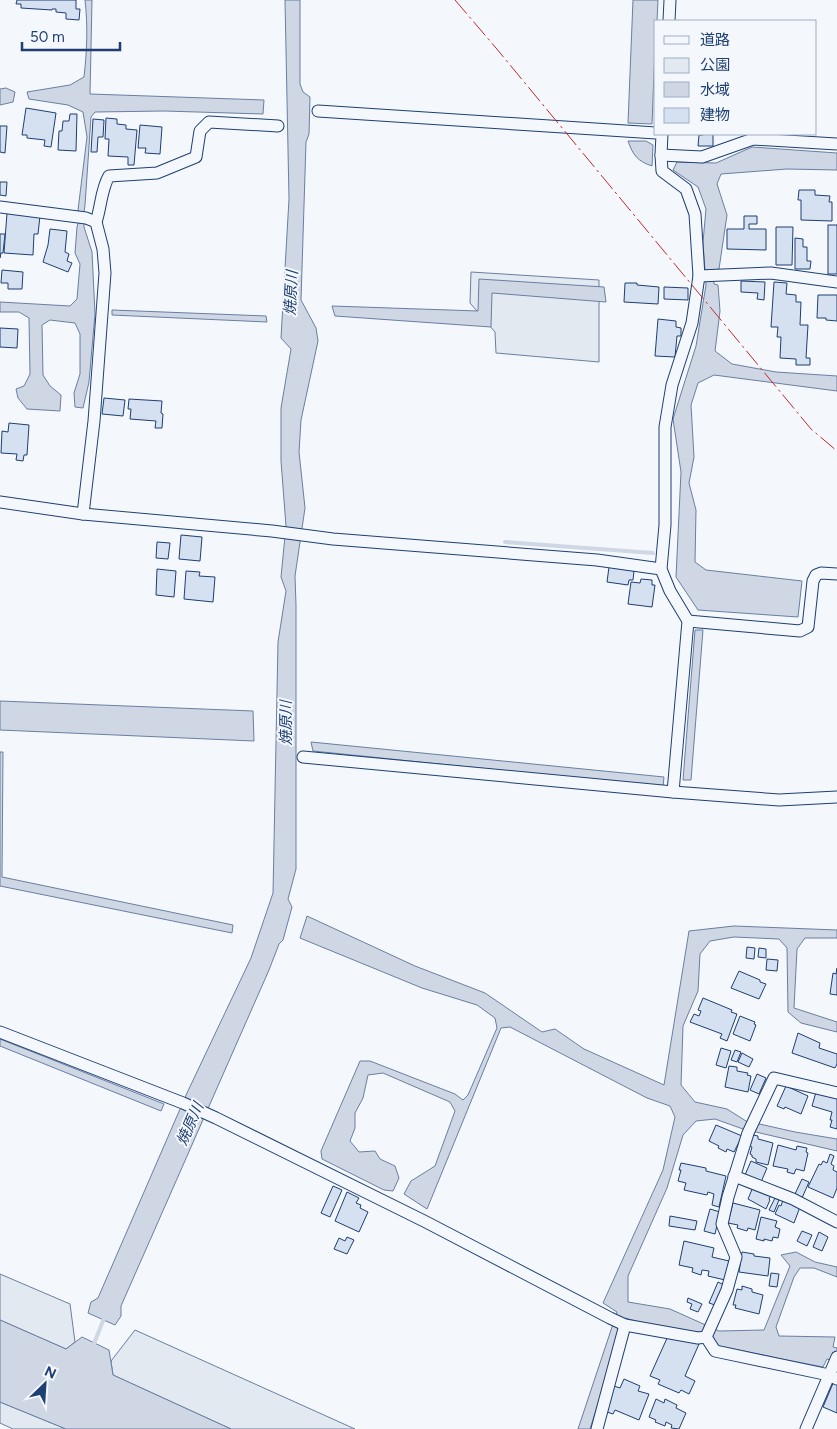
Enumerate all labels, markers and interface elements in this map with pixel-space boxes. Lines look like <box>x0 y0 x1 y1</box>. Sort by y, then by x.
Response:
scale bar <box>22 20 120 52</box>
legend <box>654 20 817 135</box>
text: 50 m <box>30 28 65 46</box>
text: 道路 <box>700 31 730 49</box>
text: 公園 <box>700 56 730 74</box>
text: 水域 <box>700 81 730 99</box>
text: 建物 <box>700 106 730 124</box>
water label: 焼原川 <box>281 268 301 316</box>
water label: 焼原川 <box>277 699 295 746</box>
water label: 焼原川 <box>173 1098 208 1148</box>
north arrow <box>20 1359 70 1409</box>
text: N <box>42 1363 59 1383</box>

